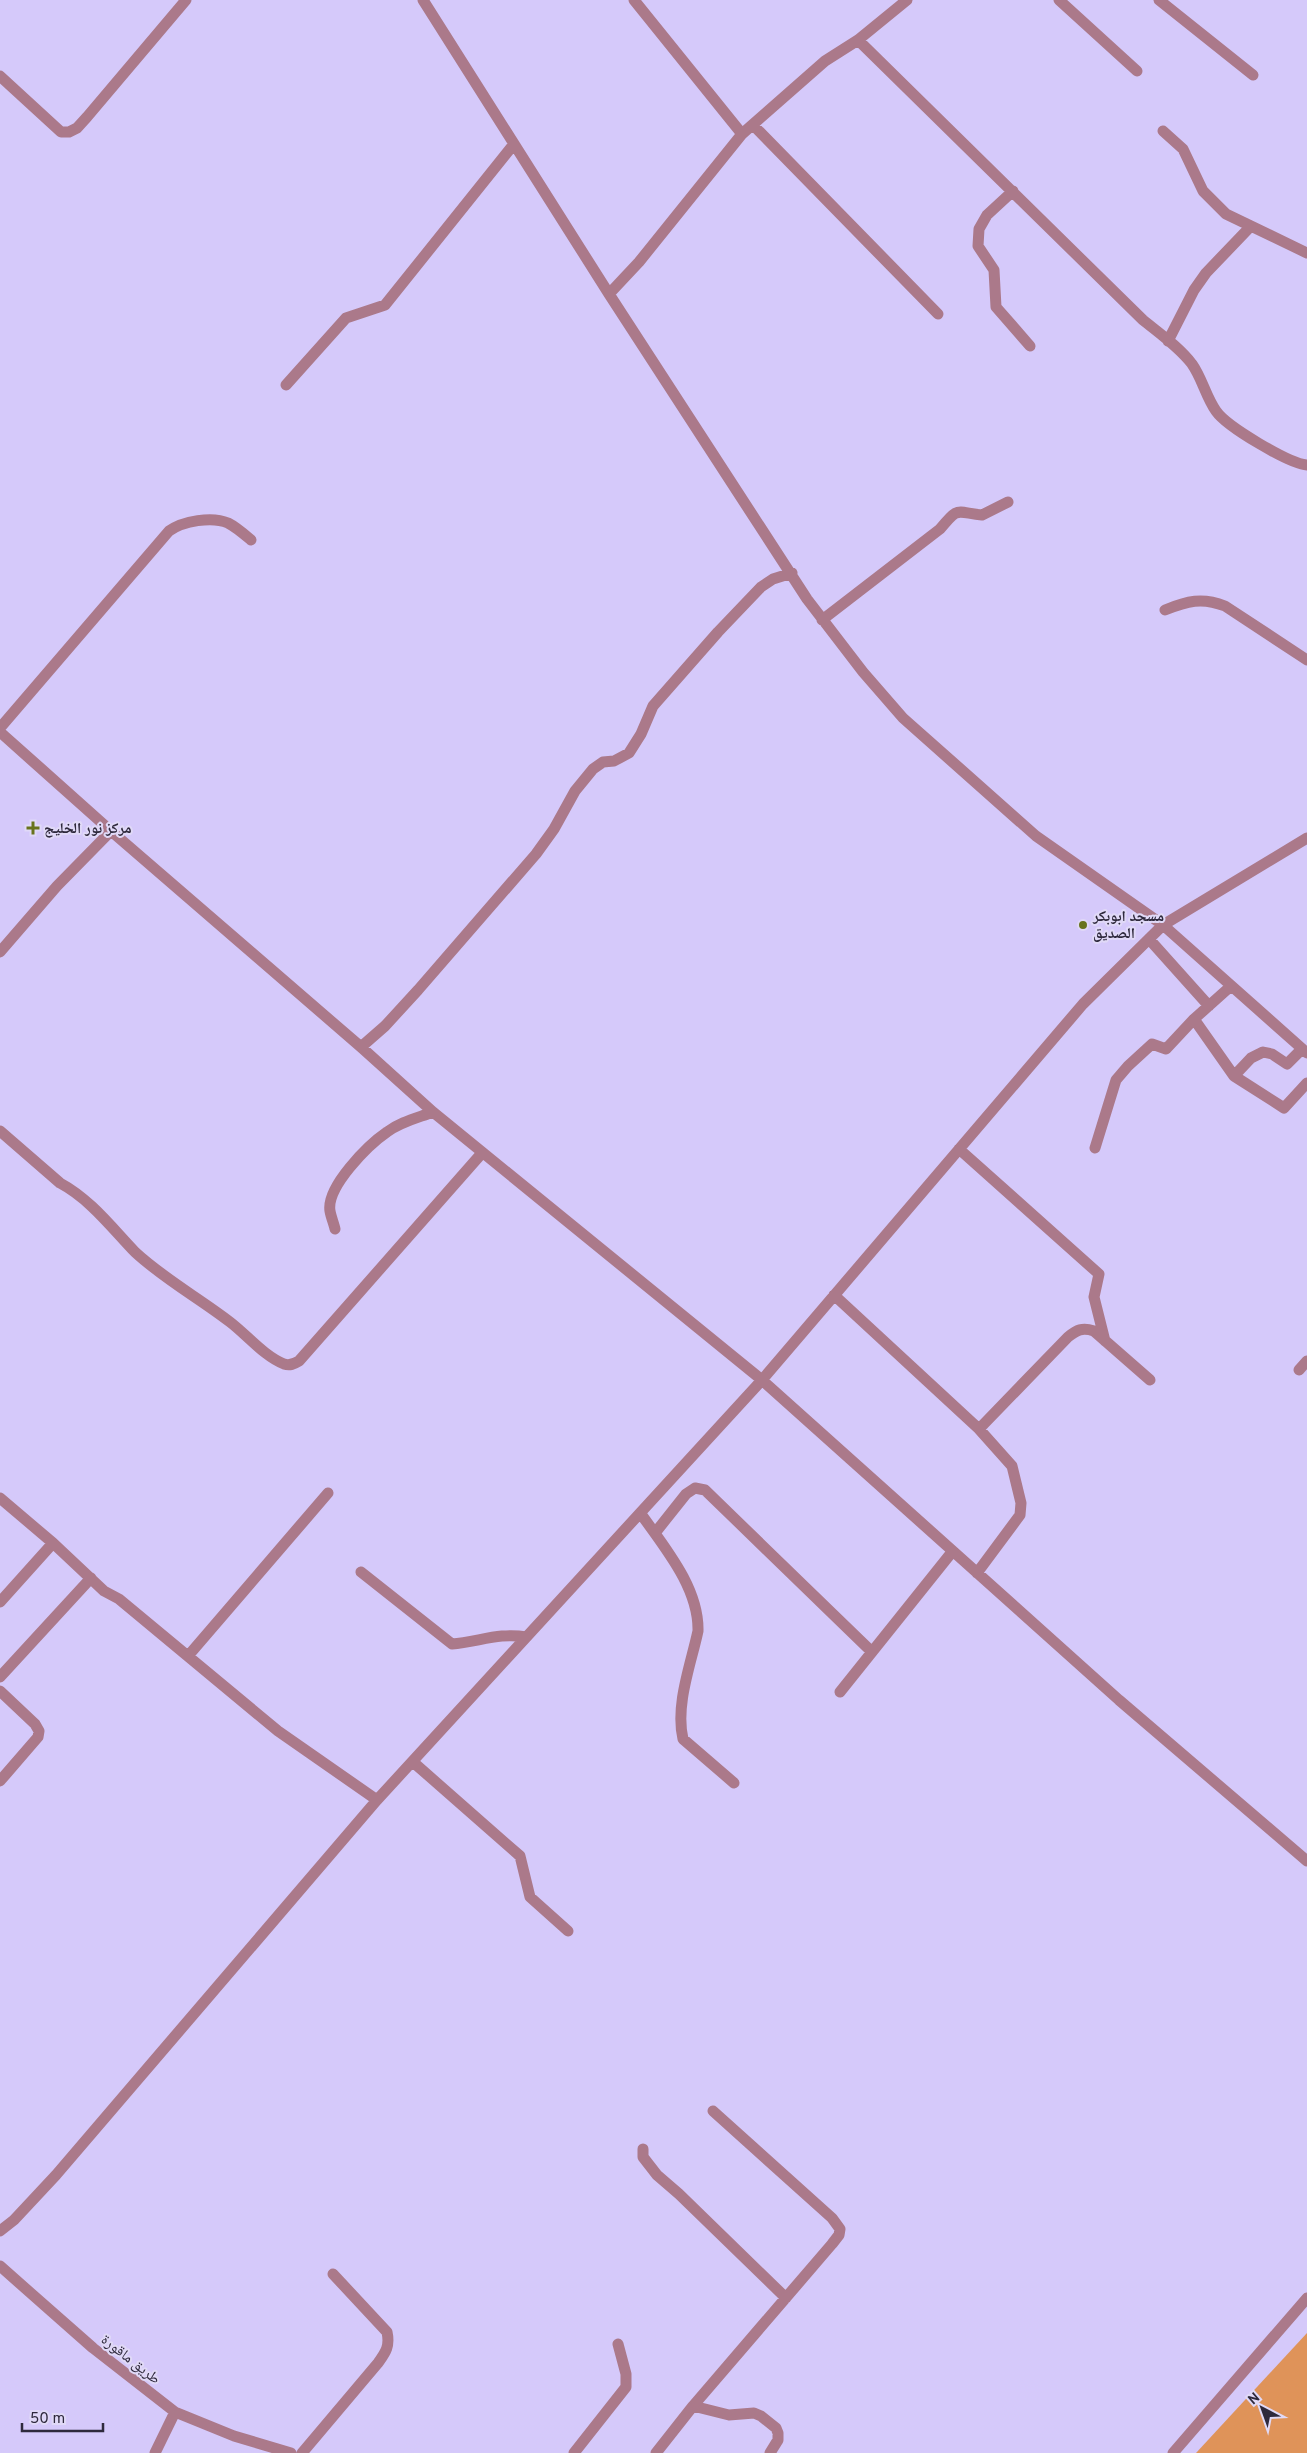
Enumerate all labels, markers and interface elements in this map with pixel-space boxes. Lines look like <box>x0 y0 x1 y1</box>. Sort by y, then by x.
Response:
place label: مركز نور الخليج <box>44 820 132 839</box>
marker: مركز نور الخليج <box>26 821 40 835</box>
place label: مسجد ابوبكر الصديق <box>1092 908 1164 944</box>
marker: مسجد ابوبكر الصديق <box>1077 919 1089 931</box>
street label: طريق ماقورة <box>97 2331 164 2389</box>
north arrow <box>1237 2383 1287 2433</box>
text: N <box>1245 2390 1264 2409</box>
scale bar <box>22 2400 104 2432</box>
text: 50 m <box>30 2410 65 2429</box>

